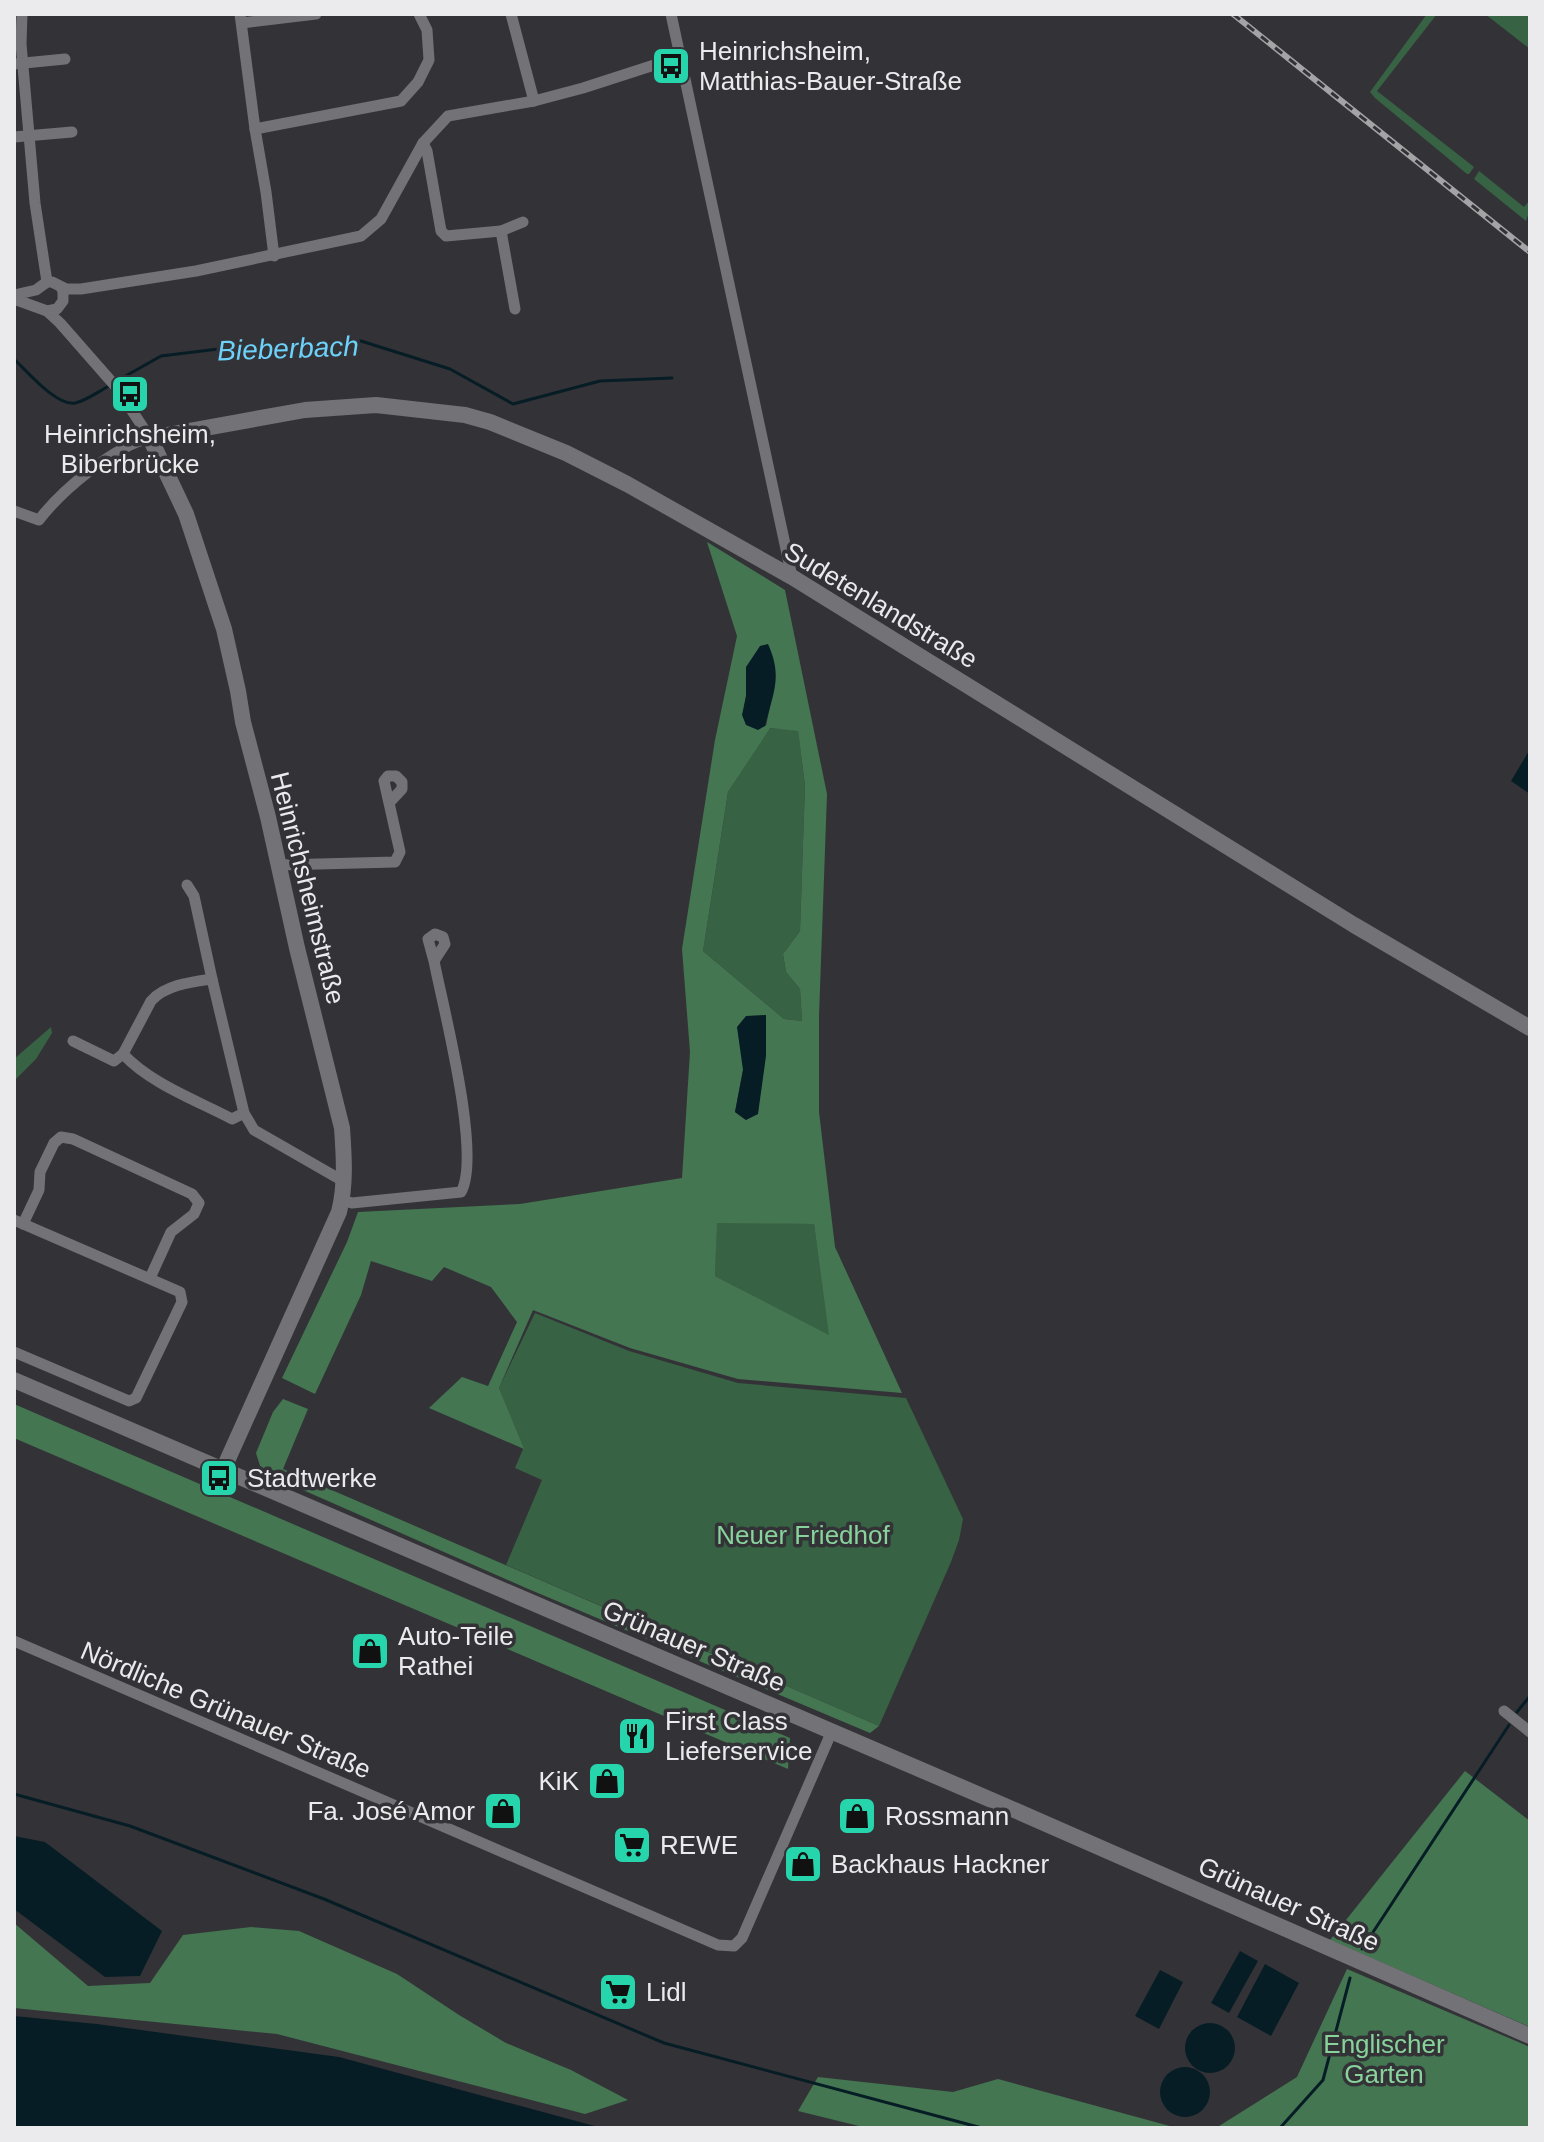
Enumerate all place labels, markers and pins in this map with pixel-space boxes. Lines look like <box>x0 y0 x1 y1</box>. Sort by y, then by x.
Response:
place label: Heinrichsheim, Matthias-Bauer-Straße <box>699 36 962 96</box>
bus stop icon: Heinrichsheim, Matthias-Bauer-Straße <box>650 45 692 87</box>
bus stop icon: Heinrichsheim, Biberbrücke <box>109 373 151 415</box>
place label: Heinrichsheim, Biberbrücke <box>44 419 216 479</box>
bus stop icon: Stadtwerke <box>198 1457 240 1499</box>
place label: Stadtwerke <box>247 1463 377 1493</box>
place label: Auto-Teile Rathei <box>398 1621 514 1681</box>
shop icon: Auto-Teile Rathei <box>349 1630 391 1672</box>
place label: First Class Lieferservice <box>665 1706 812 1766</box>
restaurant icon: First Class Lieferservice <box>616 1715 658 1757</box>
shop icon: KiK <box>586 1760 628 1802</box>
place label: KiK <box>539 1766 580 1796</box>
shop icon: Fa. José Amor <box>482 1790 524 1832</box>
shop icon: Rossmann <box>836 1795 878 1837</box>
place label: Fa. José Amor <box>307 1796 475 1826</box>
place label: Rossmann <box>885 1801 1009 1831</box>
supermarket icon: REWE <box>611 1824 653 1866</box>
place label: REWE <box>660 1830 738 1860</box>
shop icon: Backhaus Hackner <box>782 1843 824 1885</box>
place label: Backhaus Hackner <box>831 1849 1050 1879</box>
supermarket icon: Lidl <box>597 1971 639 2013</box>
place label: Lidl <box>646 1977 686 2007</box>

